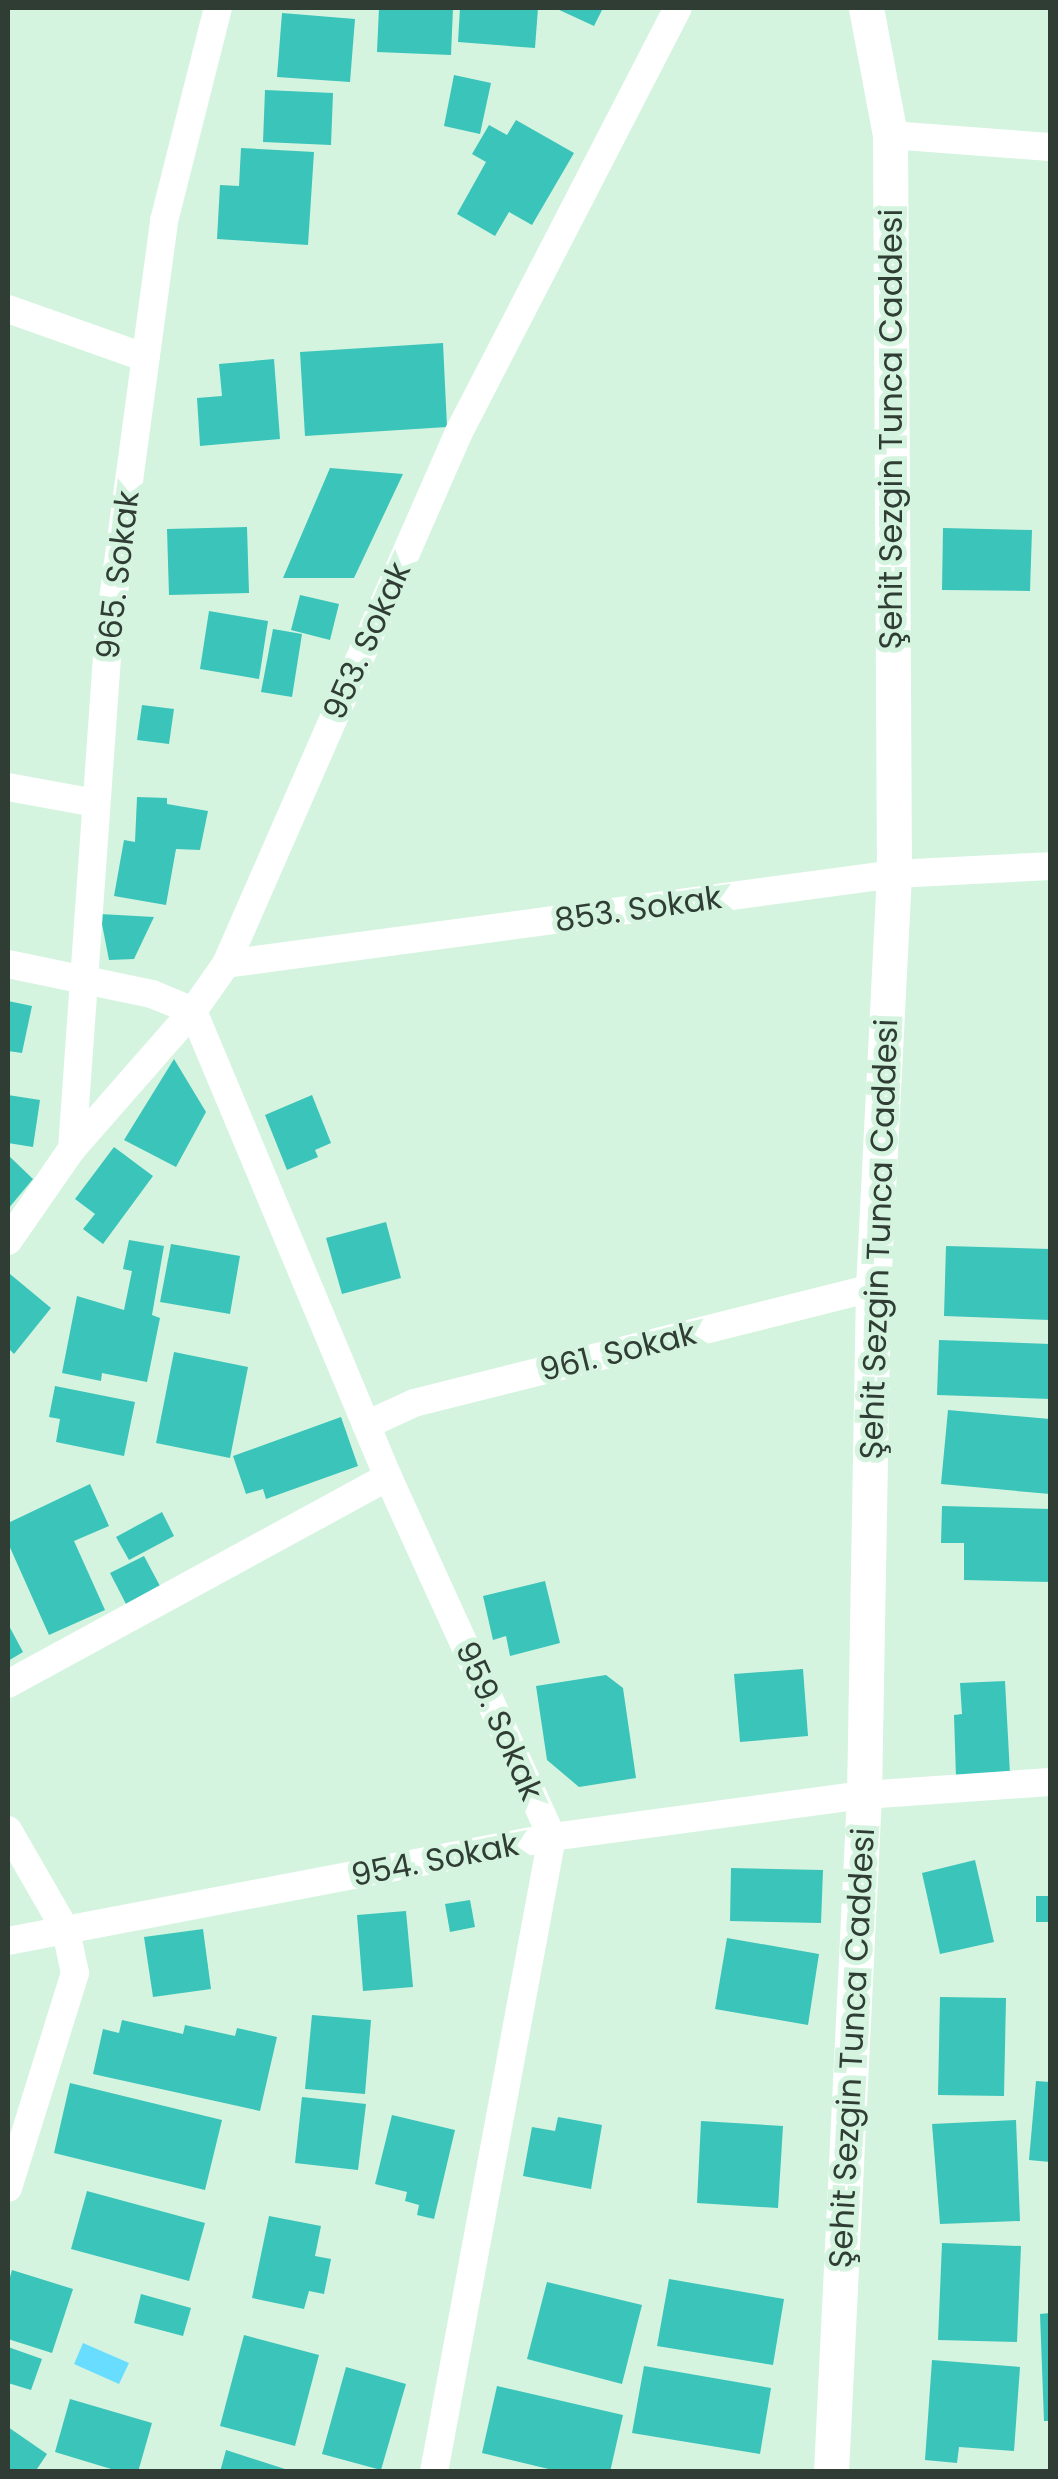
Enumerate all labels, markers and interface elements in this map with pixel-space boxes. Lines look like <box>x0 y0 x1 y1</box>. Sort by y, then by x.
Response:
street label: Şehit Sezgin Tunca Caddesi <box>872 209 910 649</box>
street label: 965. Sokak <box>89 488 147 662</box>
street label: 953. Sokak <box>315 556 419 726</box>
street label: 853. Sokak <box>552 878 724 940</box>
street label: Şehit Sezgin Tunca Caddesi <box>852 1018 906 1460</box>
street label: 961. Sokak <box>536 1314 700 1390</box>
street label: 959. Sokak <box>447 1636 551 1806</box>
street label: 954. Sokak <box>348 1825 522 1895</box>
street label: Şehit Sezgin Tunca Caddesi <box>821 1827 883 2269</box>

